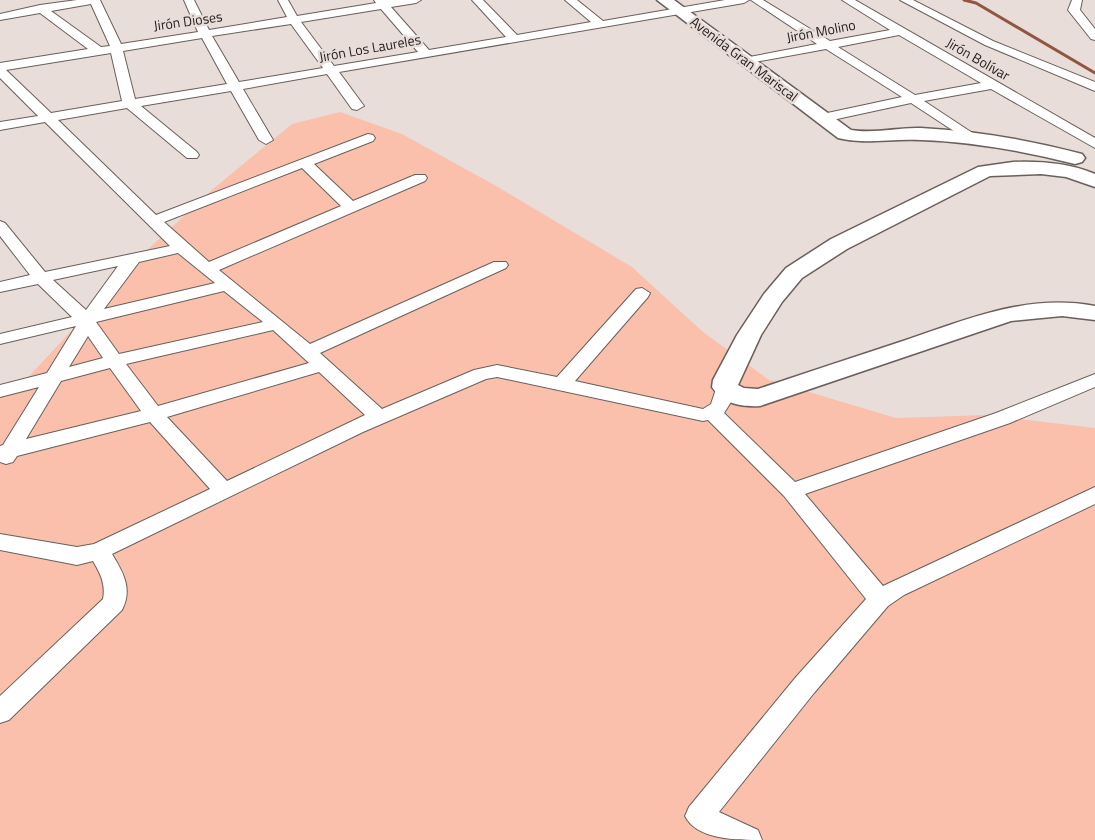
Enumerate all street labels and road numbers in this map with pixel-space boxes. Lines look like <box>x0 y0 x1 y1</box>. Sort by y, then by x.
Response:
street label: Jirón Dioses <box>152 5 224 36</box>
street label: Avenida Gran Mariscal <box>686 11 803 106</box>
street label: Jirón Molino <box>784 14 857 48</box>
street label: Jirón Los Laureles <box>317 28 423 67</box>
street label: Jirón Bolívar <box>942 32 1014 85</box>

